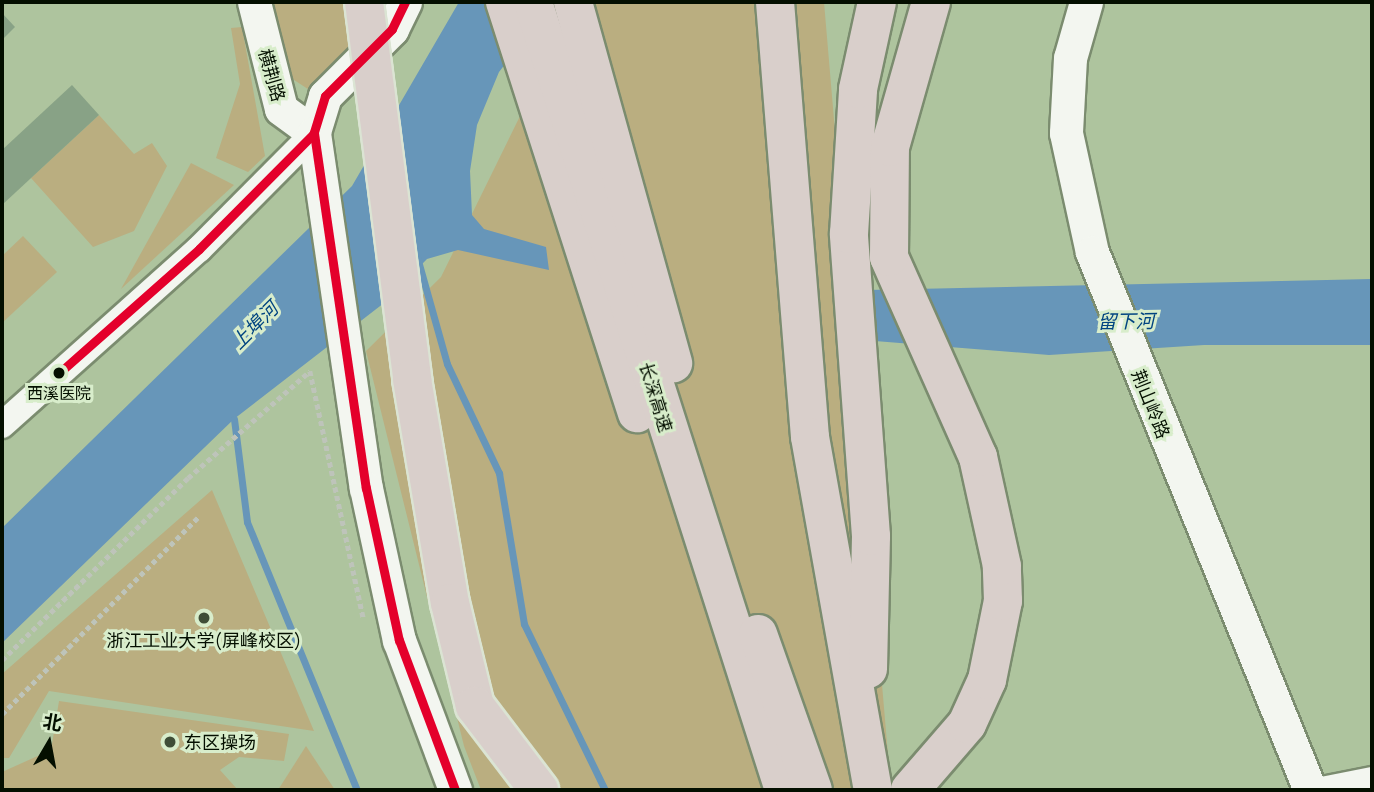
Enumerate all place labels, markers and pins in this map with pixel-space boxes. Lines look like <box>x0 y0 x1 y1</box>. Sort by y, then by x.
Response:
marker: 西溪医院 <box>52 366 66 380</box>
place label: 西溪医院 <box>27 383 91 403</box>
marker: 浙江工业大学(屏峰校区) <box>196 610 212 626</box>
place label: 浙江工业大学(屏峰校区) <box>106 629 302 651</box>
place label: 东区操场 <box>184 731 256 753</box>
marker: 东区操场 <box>162 734 178 750</box>

